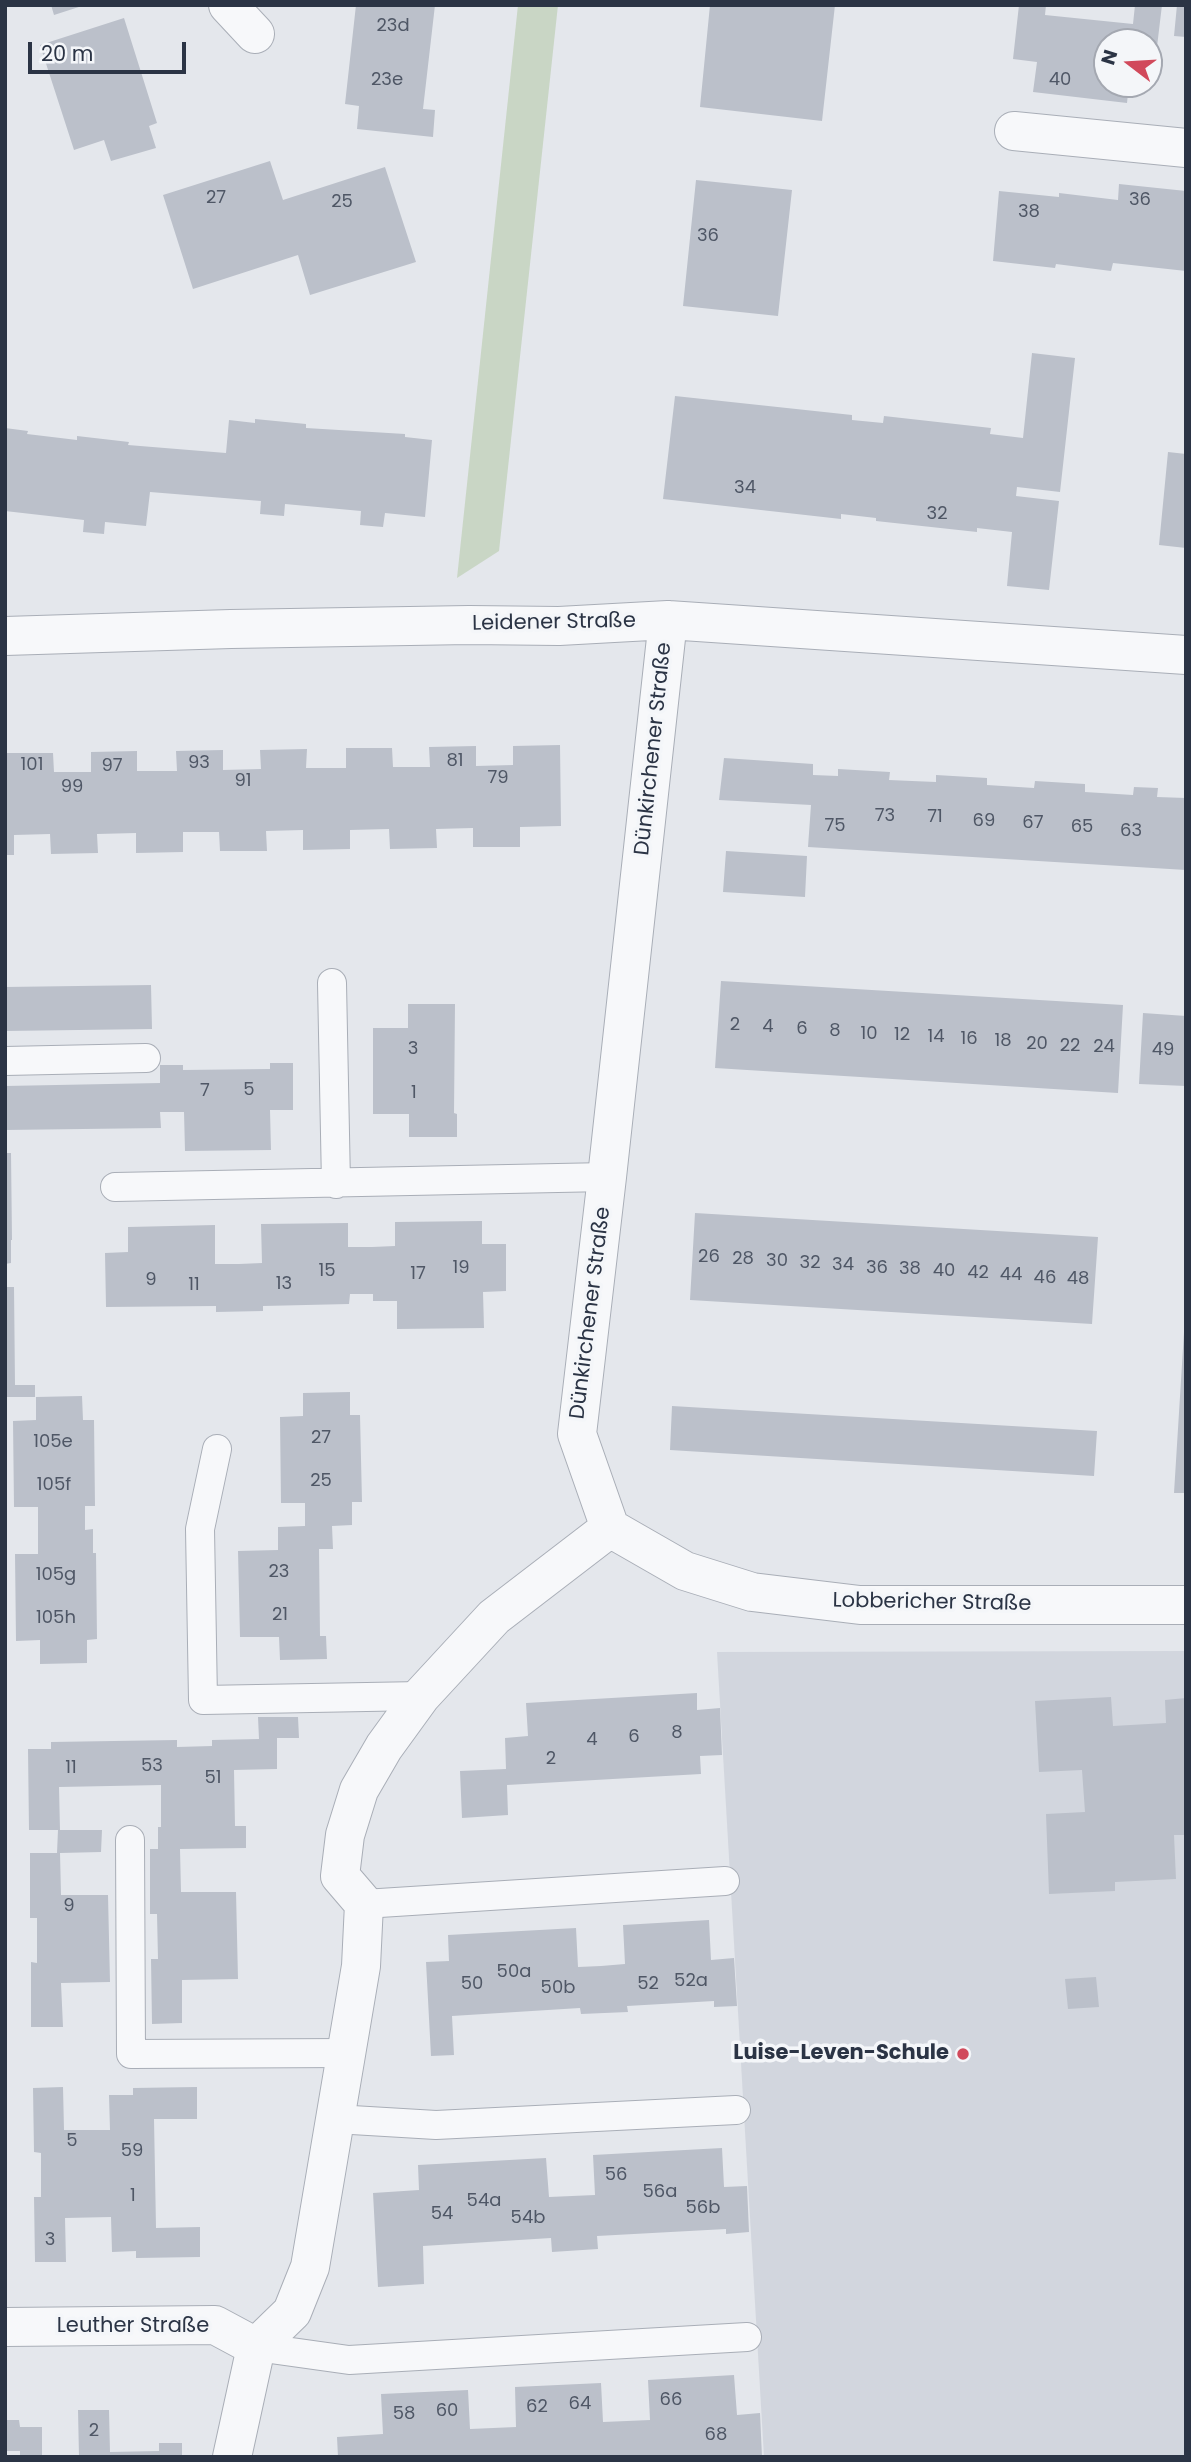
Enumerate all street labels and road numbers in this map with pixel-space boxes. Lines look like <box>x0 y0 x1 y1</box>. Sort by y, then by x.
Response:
street label: Leidener Straße <box>472 609 636 637</box>
street label: Dünkirchener Straße <box>630 641 678 857</box>
street label: Dünkirchener Straße <box>565 1205 617 1421</box>
street label: Lobbericher Straße <box>832 1589 1032 1617</box>
street label: Leuther Straße <box>57 2314 209 2340</box>

